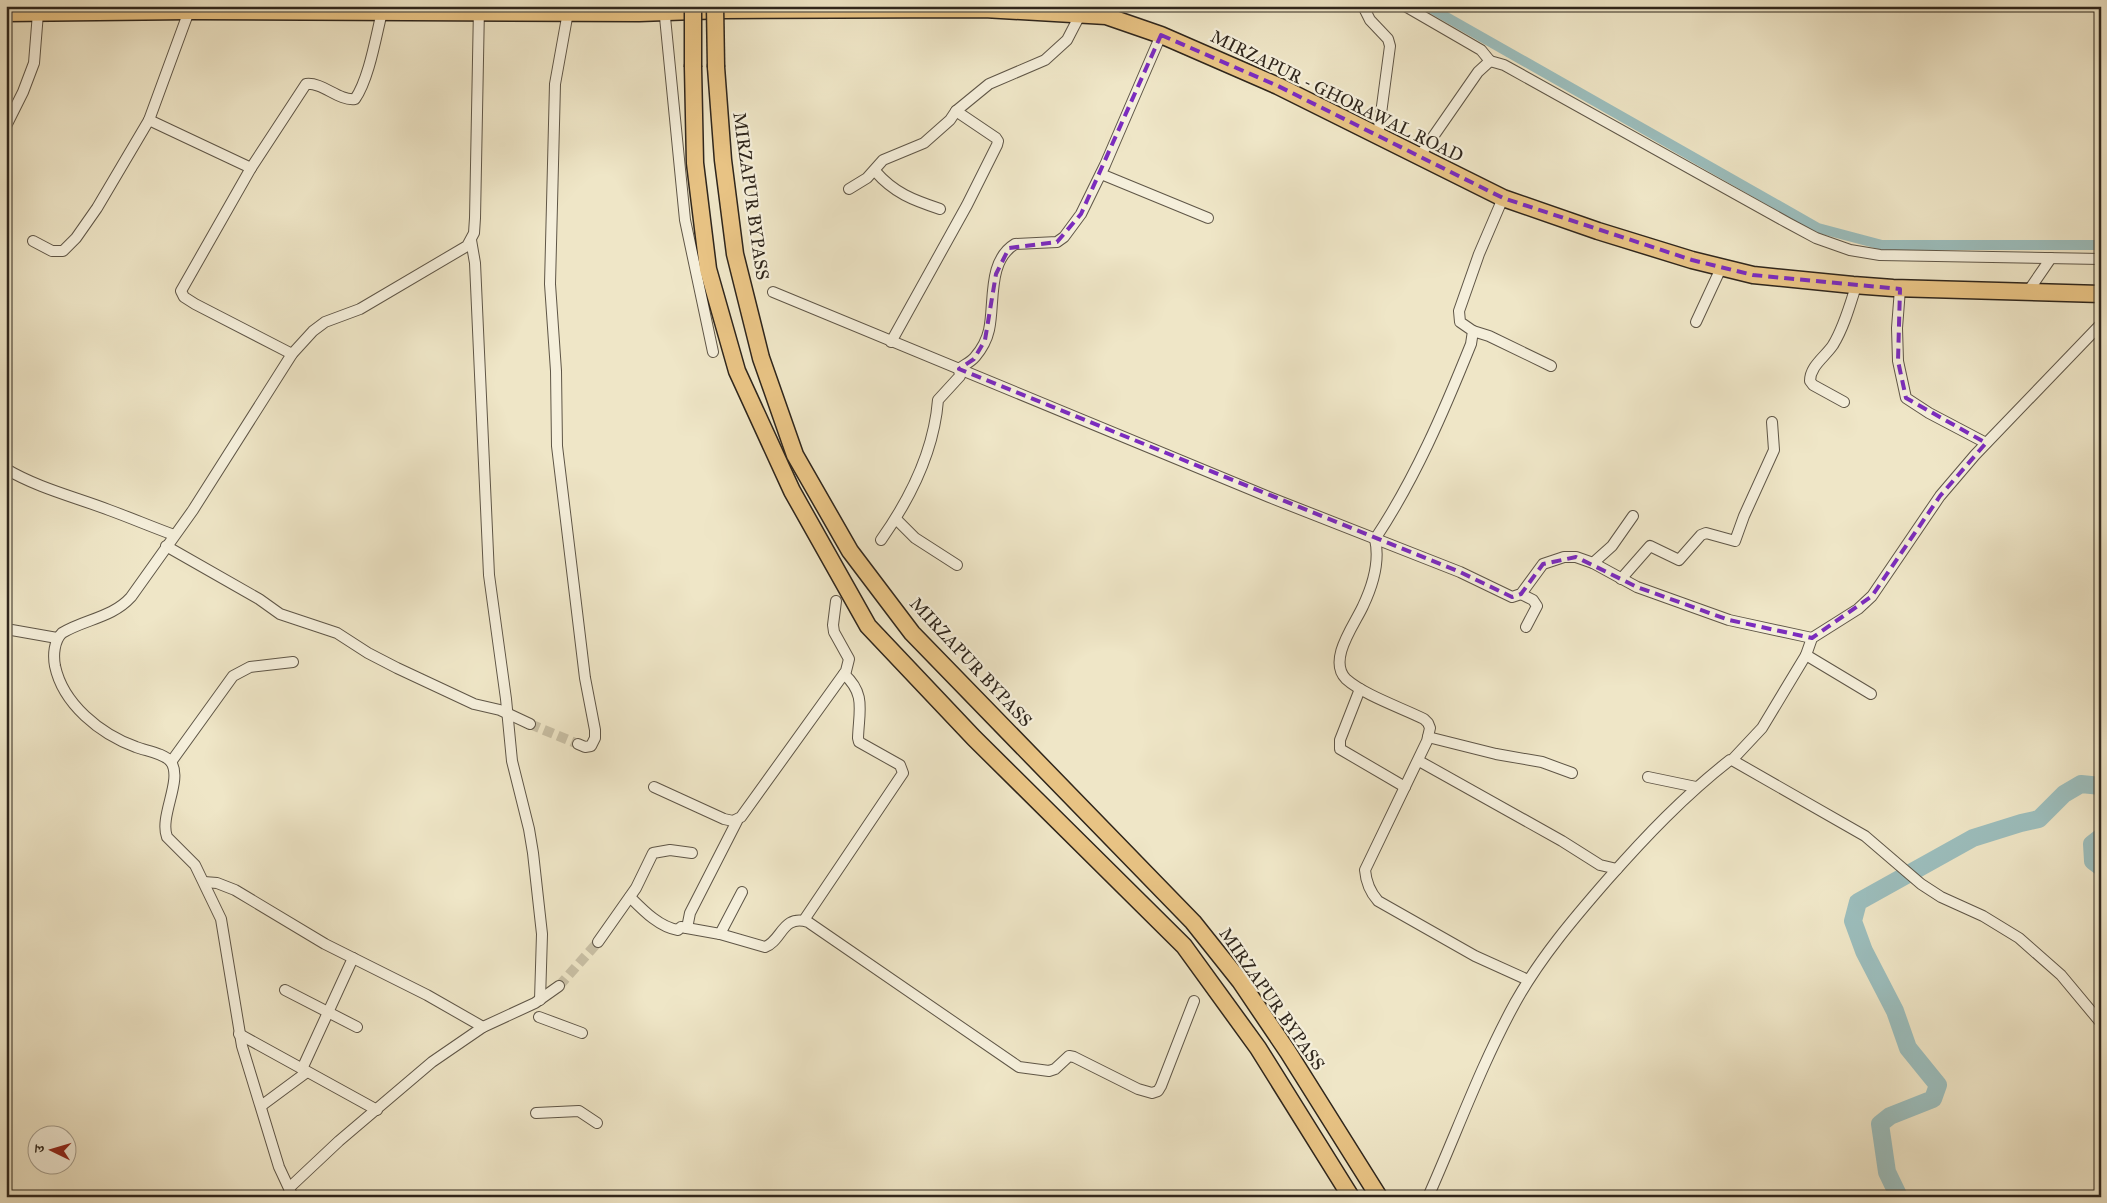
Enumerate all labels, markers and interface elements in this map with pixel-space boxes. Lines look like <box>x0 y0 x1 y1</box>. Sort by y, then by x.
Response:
street label: MIRZAPUR - GHORAWAL ROAD <box>1207 25 1467 167</box>
street label: MIRZAPUR BYPASS <box>728 111 774 281</box>
street label: MIRZAPUR BYPASS <box>905 593 1037 731</box>
street label: MIRZAPUR BYPASS <box>1214 923 1330 1075</box>
north arrow <box>28 1126 78 1176</box>
text: उ <box>31 1144 48 1154</box>

